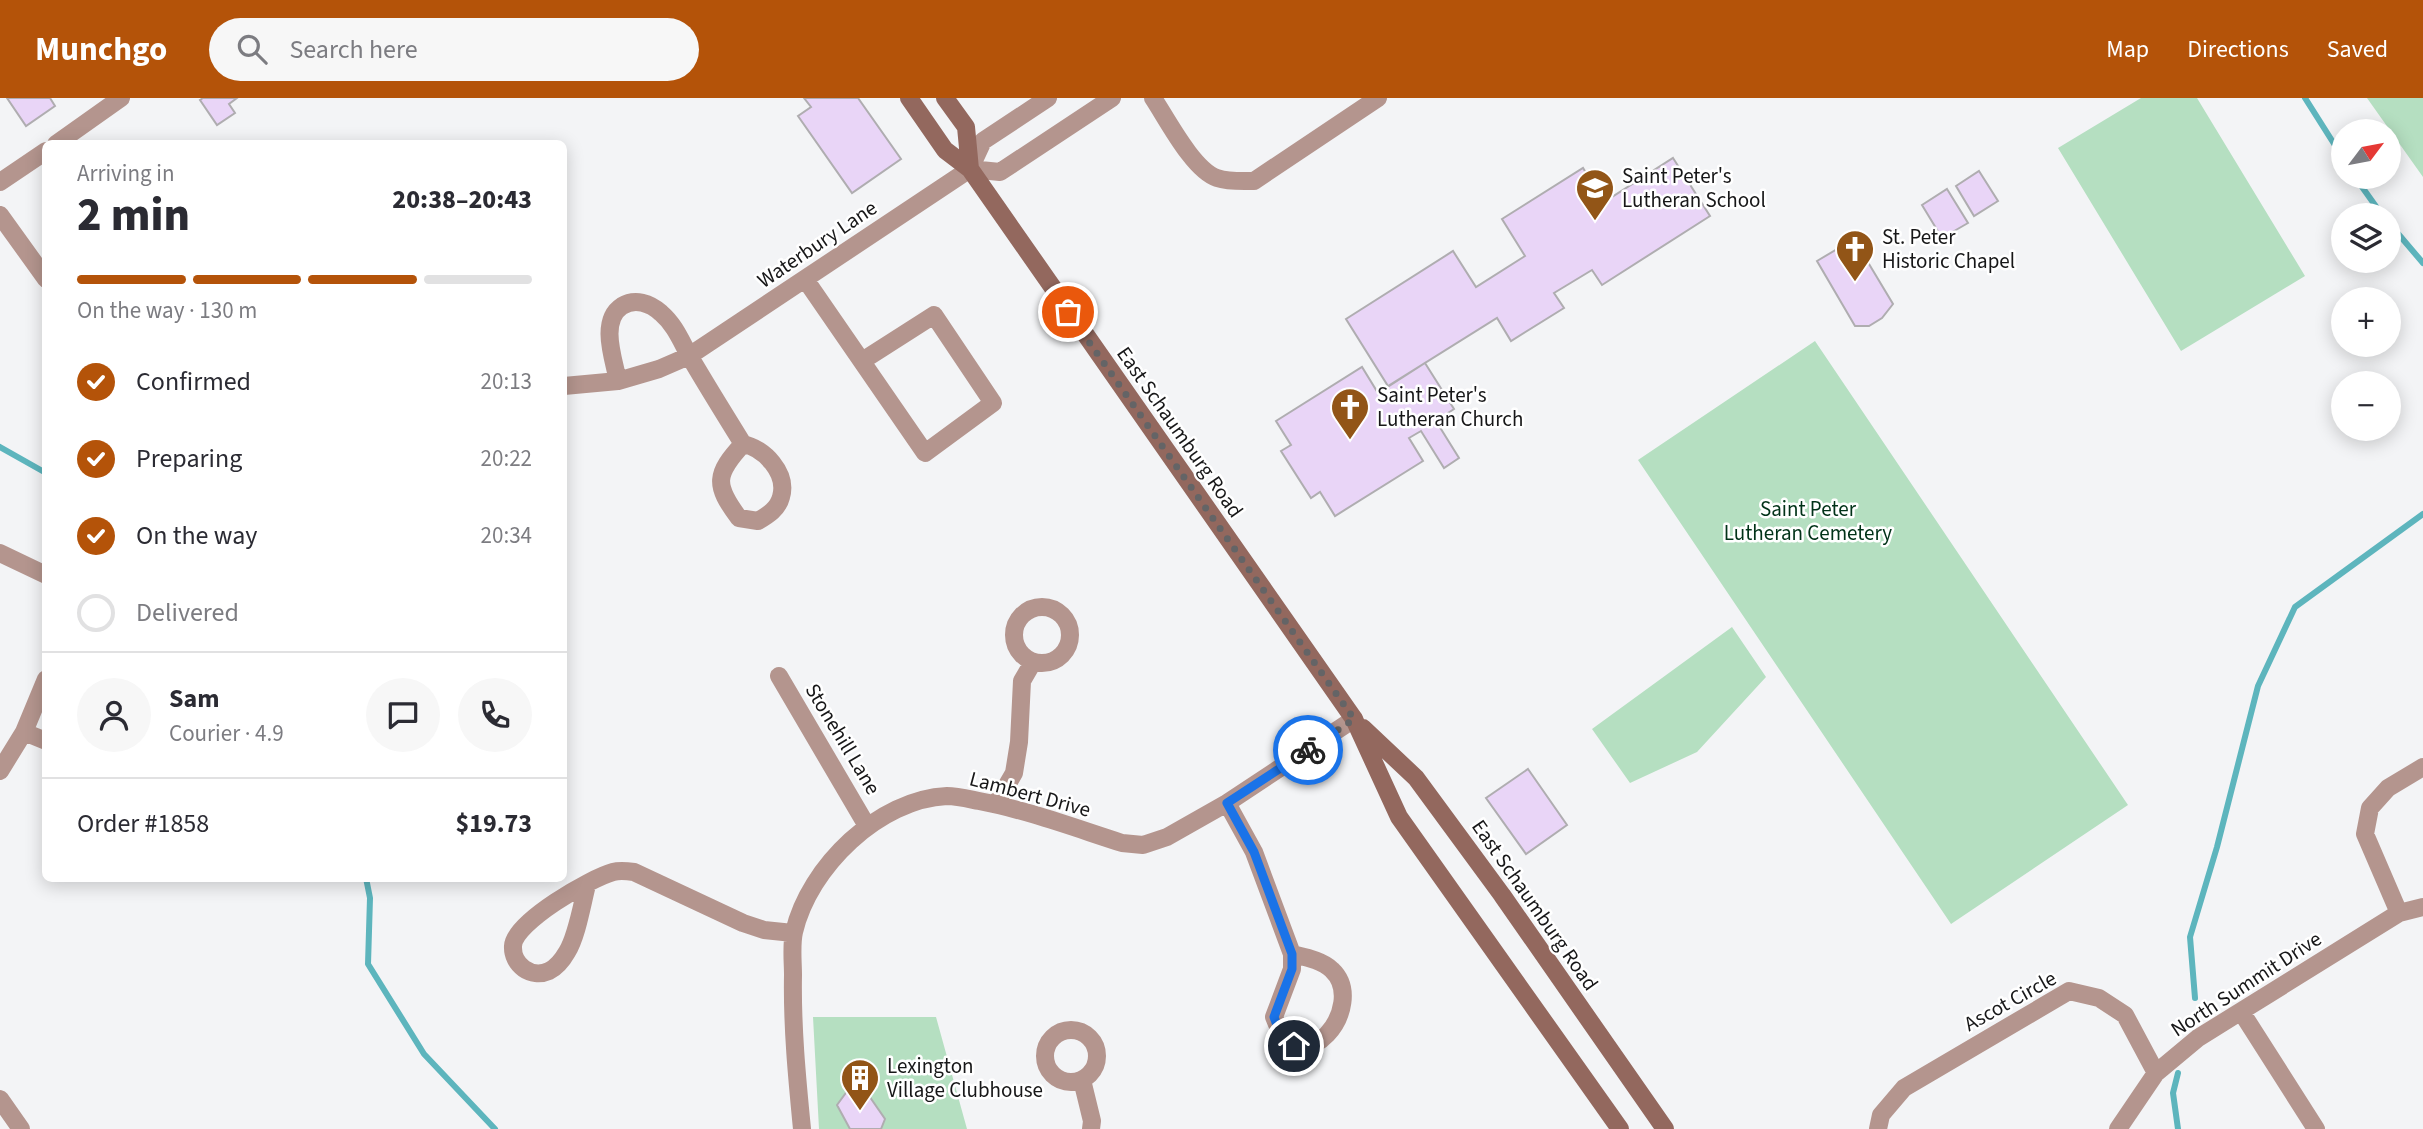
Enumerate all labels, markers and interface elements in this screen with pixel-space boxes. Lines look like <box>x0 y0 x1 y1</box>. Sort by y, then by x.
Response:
search box <box>209 18 699 81</box>
text: Munchgo <box>35 26 167 73</box>
icon: search <box>233 30 271 68</box>
text: Search here <box>289 31 418 68</box>
text: Map <box>2106 32 2149 67</box>
text: Directions <box>2187 32 2289 67</box>
text: Saved <box>2327 32 2388 67</box>
north arrow <box>2331 119 2401 189</box>
map controls <box>2331 119 2401 441</box>
text: Arriving in <box>77 157 175 190</box>
place label: Saint Peter's Lutheran School <box>1622 161 1766 215</box>
school or university icon: Saint Peter's Lutheran School <box>1574 167 1616 222</box>
text: 20:38–20:43 <box>392 181 532 218</box>
text: 2 min <box>77 183 190 248</box>
street label: Waterbury Lane <box>751 193 883 295</box>
button: layers <box>2331 203 2401 273</box>
place label: St. Peter Historic Chapel <box>1882 222 2015 276</box>
church icon: St. Peter Historic Chapel <box>1834 228 1876 283</box>
pin <box>1038 282 1098 342</box>
button: + <box>2331 287 2401 357</box>
icon: bag <box>1049 293 1087 331</box>
text: On the way · 130 m <box>77 294 257 327</box>
street label: East Schaumburg Road <box>1110 340 1250 524</box>
icon: check <box>77 363 115 401</box>
text: Confirmed <box>136 363 251 400</box>
text: 20:13 <box>481 365 532 398</box>
button: − <box>2331 371 2401 441</box>
place label: Saint Peter's Lutheran Church <box>1377 380 1523 434</box>
church icon: Saint Peter's Lutheran Church <box>1329 386 1371 441</box>
icon: check <box>77 440 115 478</box>
text: Preparing <box>136 440 242 477</box>
text: 20:22 <box>481 442 532 475</box>
park label: Saint Peter Lutheran Cemetery <box>1724 494 1892 548</box>
icon: check <box>77 517 115 555</box>
text: On the way <box>136 517 257 554</box>
text: 20:34 <box>481 519 532 552</box>
text: Delivered <box>136 594 239 631</box>
button: person <box>77 678 151 752</box>
button: chat <box>366 678 440 752</box>
button: phone <box>458 678 532 752</box>
street label: Stonehill Lane <box>798 678 888 800</box>
text: Sam <box>169 680 219 717</box>
courier <box>1273 715 1343 785</box>
text: Courier · 4.9 <box>169 717 284 750</box>
icon: bike <box>1289 731 1327 769</box>
street label: Lambert Drive <box>966 763 1094 825</box>
text: Order #1858 <box>77 805 209 842</box>
text: $19.73 <box>456 805 532 842</box>
street label: East Schaumburg Road <box>1465 813 1605 997</box>
street label: North Summit Drive <box>2165 924 2327 1044</box>
street label: Ascot Circle <box>1958 963 2062 1039</box>
pin <box>1264 1016 1324 1076</box>
icon: home <box>1275 1027 1313 1065</box>
place label: Lexington Village Clubhouse <box>887 1051 1043 1105</box>
building icon: Lexington Village Clubhouse <box>839 1057 881 1112</box>

